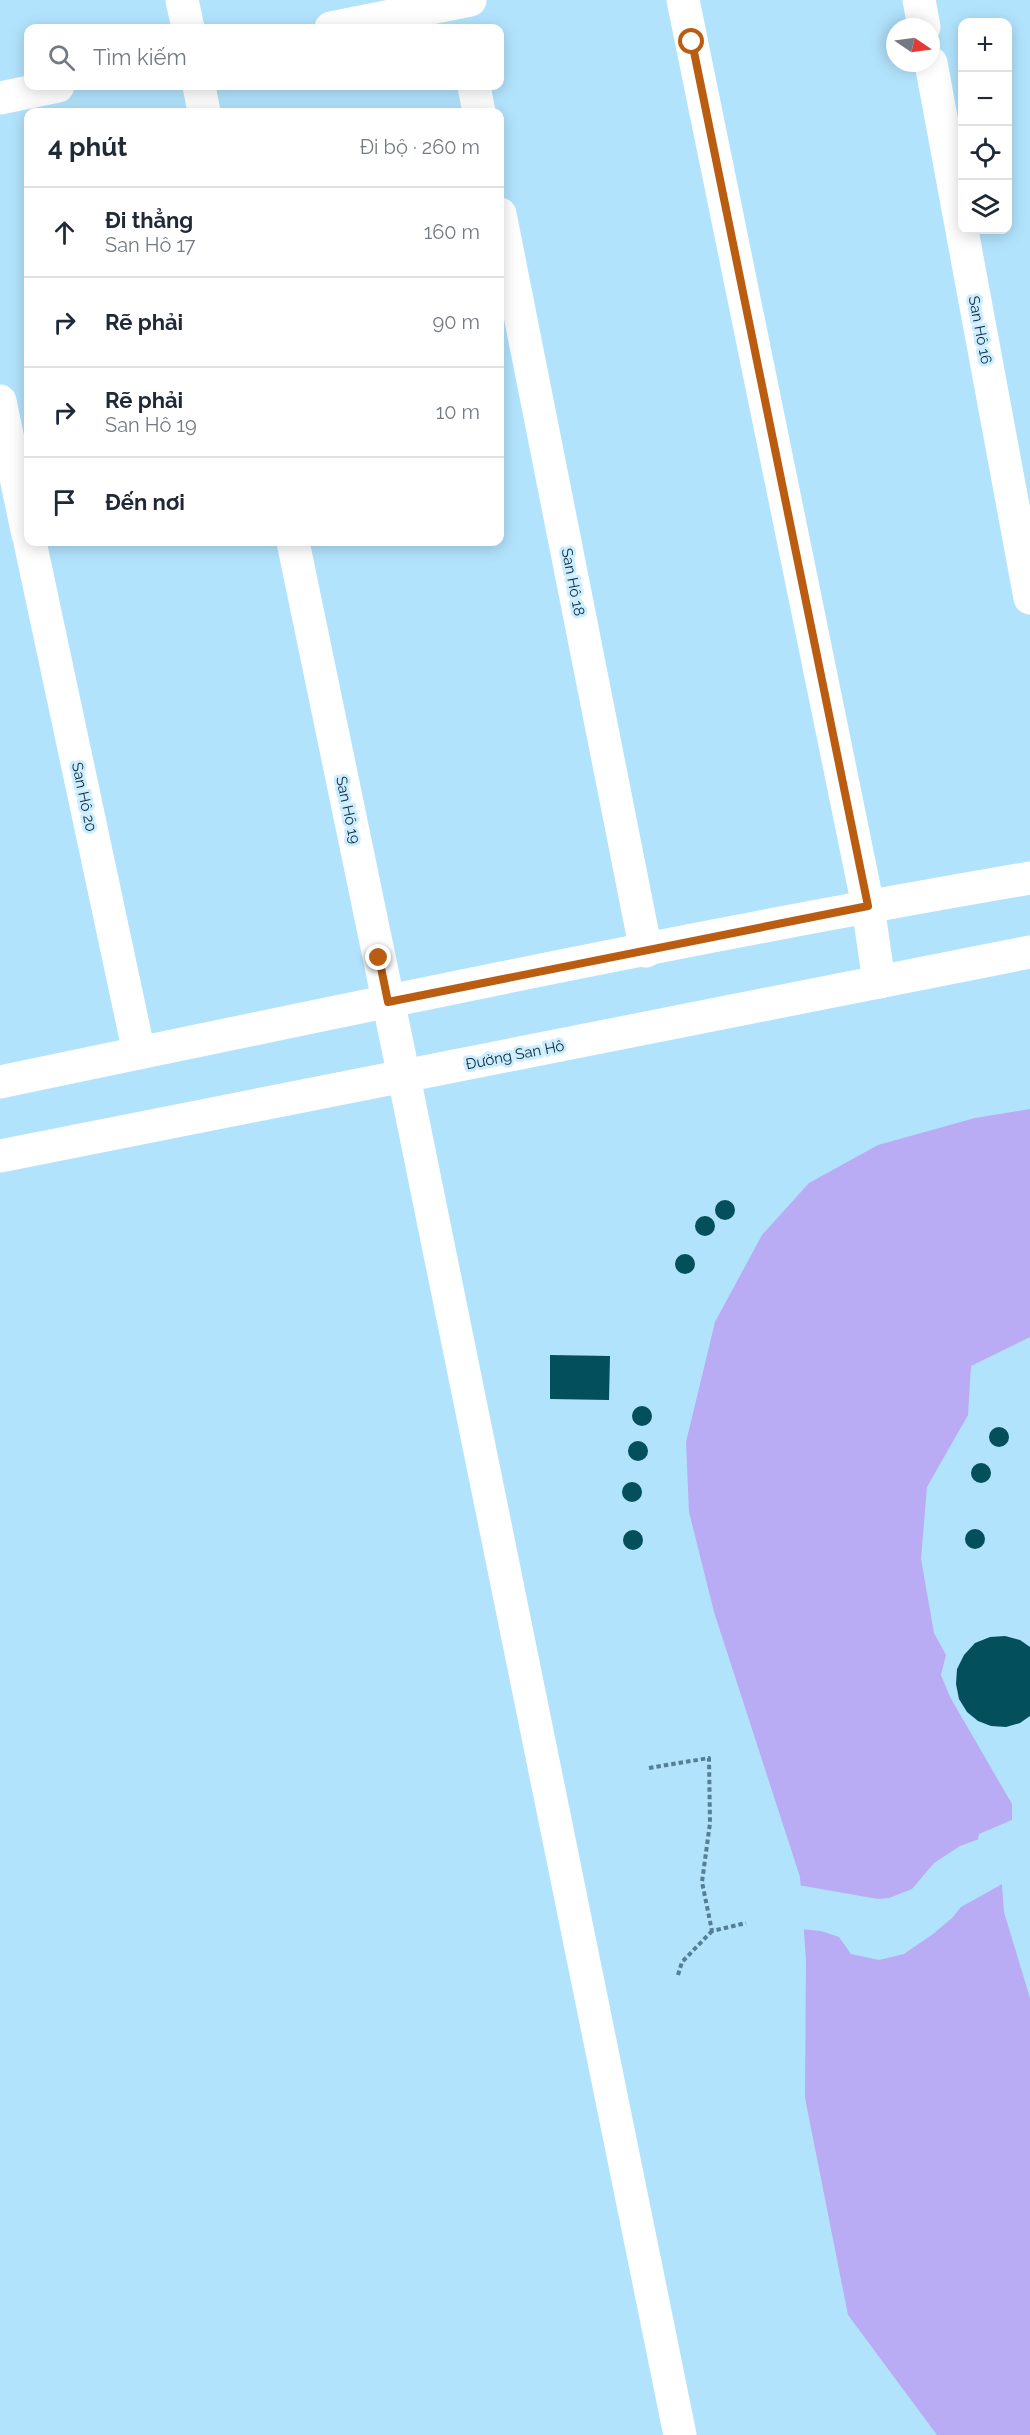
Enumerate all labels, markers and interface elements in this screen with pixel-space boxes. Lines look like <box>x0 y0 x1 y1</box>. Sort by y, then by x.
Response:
north arrow <box>886 18 940 72</box>
map controls <box>958 18 1012 234</box>
button: + <box>958 18 1012 72</box>
search box <box>24 24 504 90</box>
route start <box>678 28 704 54</box>
icon: search <box>45 41 78 74</box>
text: Tìm kiếm <box>93 44 187 70</box>
button: − <box>958 72 1012 126</box>
button: locate <box>958 126 1012 180</box>
text: 4 phút <box>48 132 127 162</box>
text: Đi bộ · 260 m <box>360 135 480 159</box>
button: layers <box>958 180 1012 234</box>
text: Đi thẳng <box>105 207 193 233</box>
icon: ahead <box>48 216 81 249</box>
text: 160 m <box>424 220 480 244</box>
text: San Hô 17 <box>105 233 196 257</box>
street label: San Hô 16 <box>965 294 995 366</box>
icon: right <box>48 306 81 339</box>
text: Rẽ phải <box>105 309 183 335</box>
text: 90 m <box>433 310 480 334</box>
text: Rẽ phải <box>105 387 183 413</box>
icon: right <box>48 396 81 429</box>
text: 10 m <box>436 400 480 424</box>
text: San Hô 19 <box>105 413 197 437</box>
icon: arrive <box>48 486 81 519</box>
text: Đến nơi <box>105 489 185 515</box>
street label: San Hô 18 <box>558 546 588 618</box>
street label: San Hô 20 <box>68 761 100 833</box>
street label: San Hô 19 <box>332 774 364 846</box>
route end <box>365 944 391 970</box>
street label: Đường San Hô <box>464 1037 566 1073</box>

